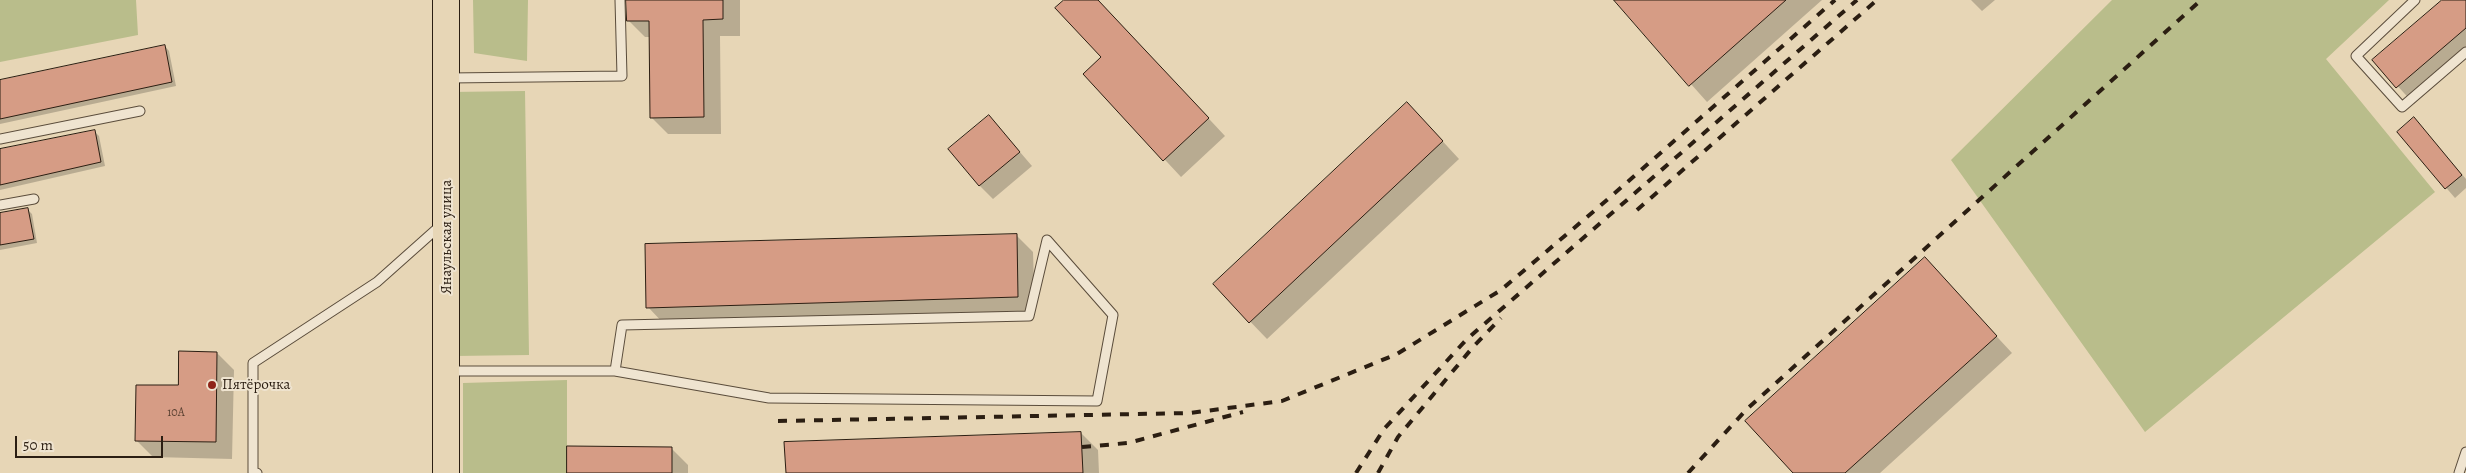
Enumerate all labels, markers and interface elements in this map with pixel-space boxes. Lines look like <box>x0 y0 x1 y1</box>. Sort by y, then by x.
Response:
street label: Янаульская улица <box>438 180 456 294</box>
place label: Пятёрочка <box>222 376 290 394</box>
marker: Пятёрочка <box>206 379 218 391</box>
house number: 10А <box>167 406 185 420</box>
scale bar <box>18 426 165 458</box>
text: 50 m <box>23 435 53 455</box>

